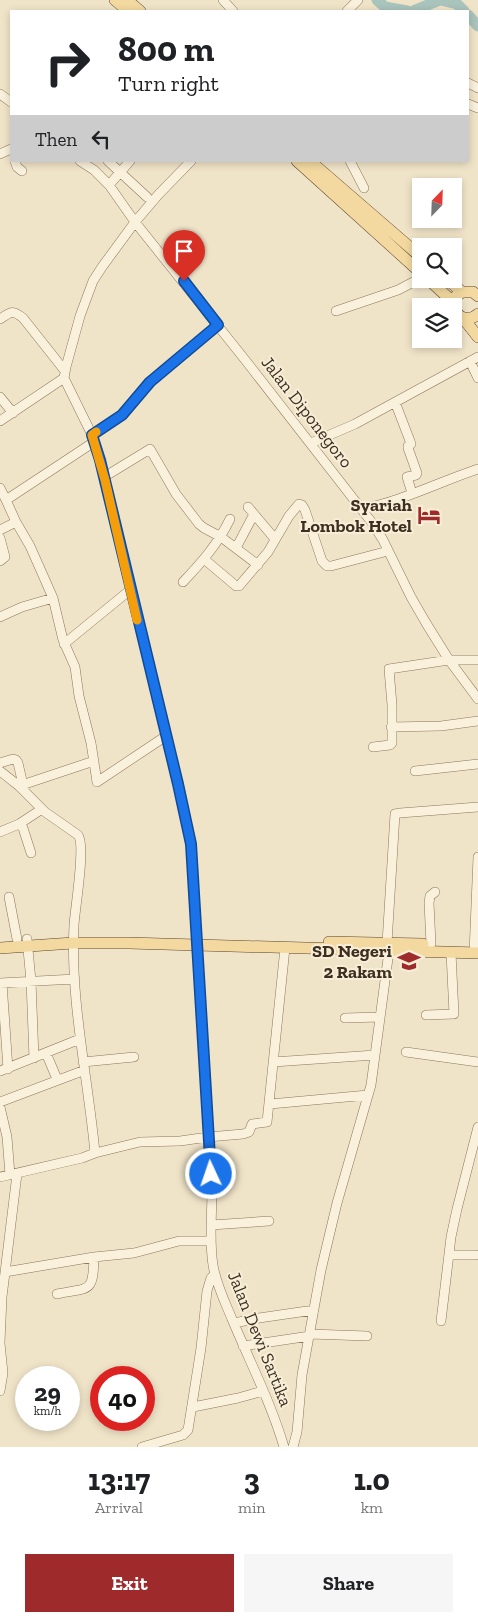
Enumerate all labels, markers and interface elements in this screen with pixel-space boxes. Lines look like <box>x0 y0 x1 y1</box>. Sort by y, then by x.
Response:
text: 800 m <box>118 28 214 70</box>
icon: right <box>35 30 100 95</box>
text: Turn right <box>118 70 219 97</box>
icon: left <box>87 125 115 153</box>
text: Then <box>35 128 77 151</box>
north arrow <box>412 178 462 228</box>
map controls <box>412 178 462 348</box>
pin <box>163 230 205 281</box>
icon: arrive <box>170 237 198 265</box>
button: search <box>412 238 462 288</box>
button: layers <box>412 298 462 348</box>
street label: Jalan Diponegoro <box>257 352 357 472</box>
place label: Syariah Lombok Hotel <box>300 494 413 537</box>
hotel icon: Syariah Lombok Hotel <box>416 502 442 528</box>
place label: SD Negeri 2 Rakam <box>312 940 393 983</box>
school or university icon: SD Negeri 2 Rakam <box>396 948 422 974</box>
position arrow <box>184 1147 236 1199</box>
street label: Jalan Dewi Sartika <box>223 1268 297 1410</box>
speed limit sign: 40 <box>90 1366 155 1431</box>
text: 29 <box>34 1377 61 1407</box>
text: km/h <box>34 1404 61 1418</box>
text: 13:17 <box>88 1462 150 1498</box>
text: 3 <box>244 1462 260 1498</box>
text: 1.0 <box>354 1462 390 1498</box>
text: Arrival <box>95 1498 143 1517</box>
text: min <box>238 1498 266 1517</box>
text: km <box>361 1498 383 1517</box>
button: Exit <box>25 1554 234 1612</box>
button: Share <box>244 1554 453 1612</box>

